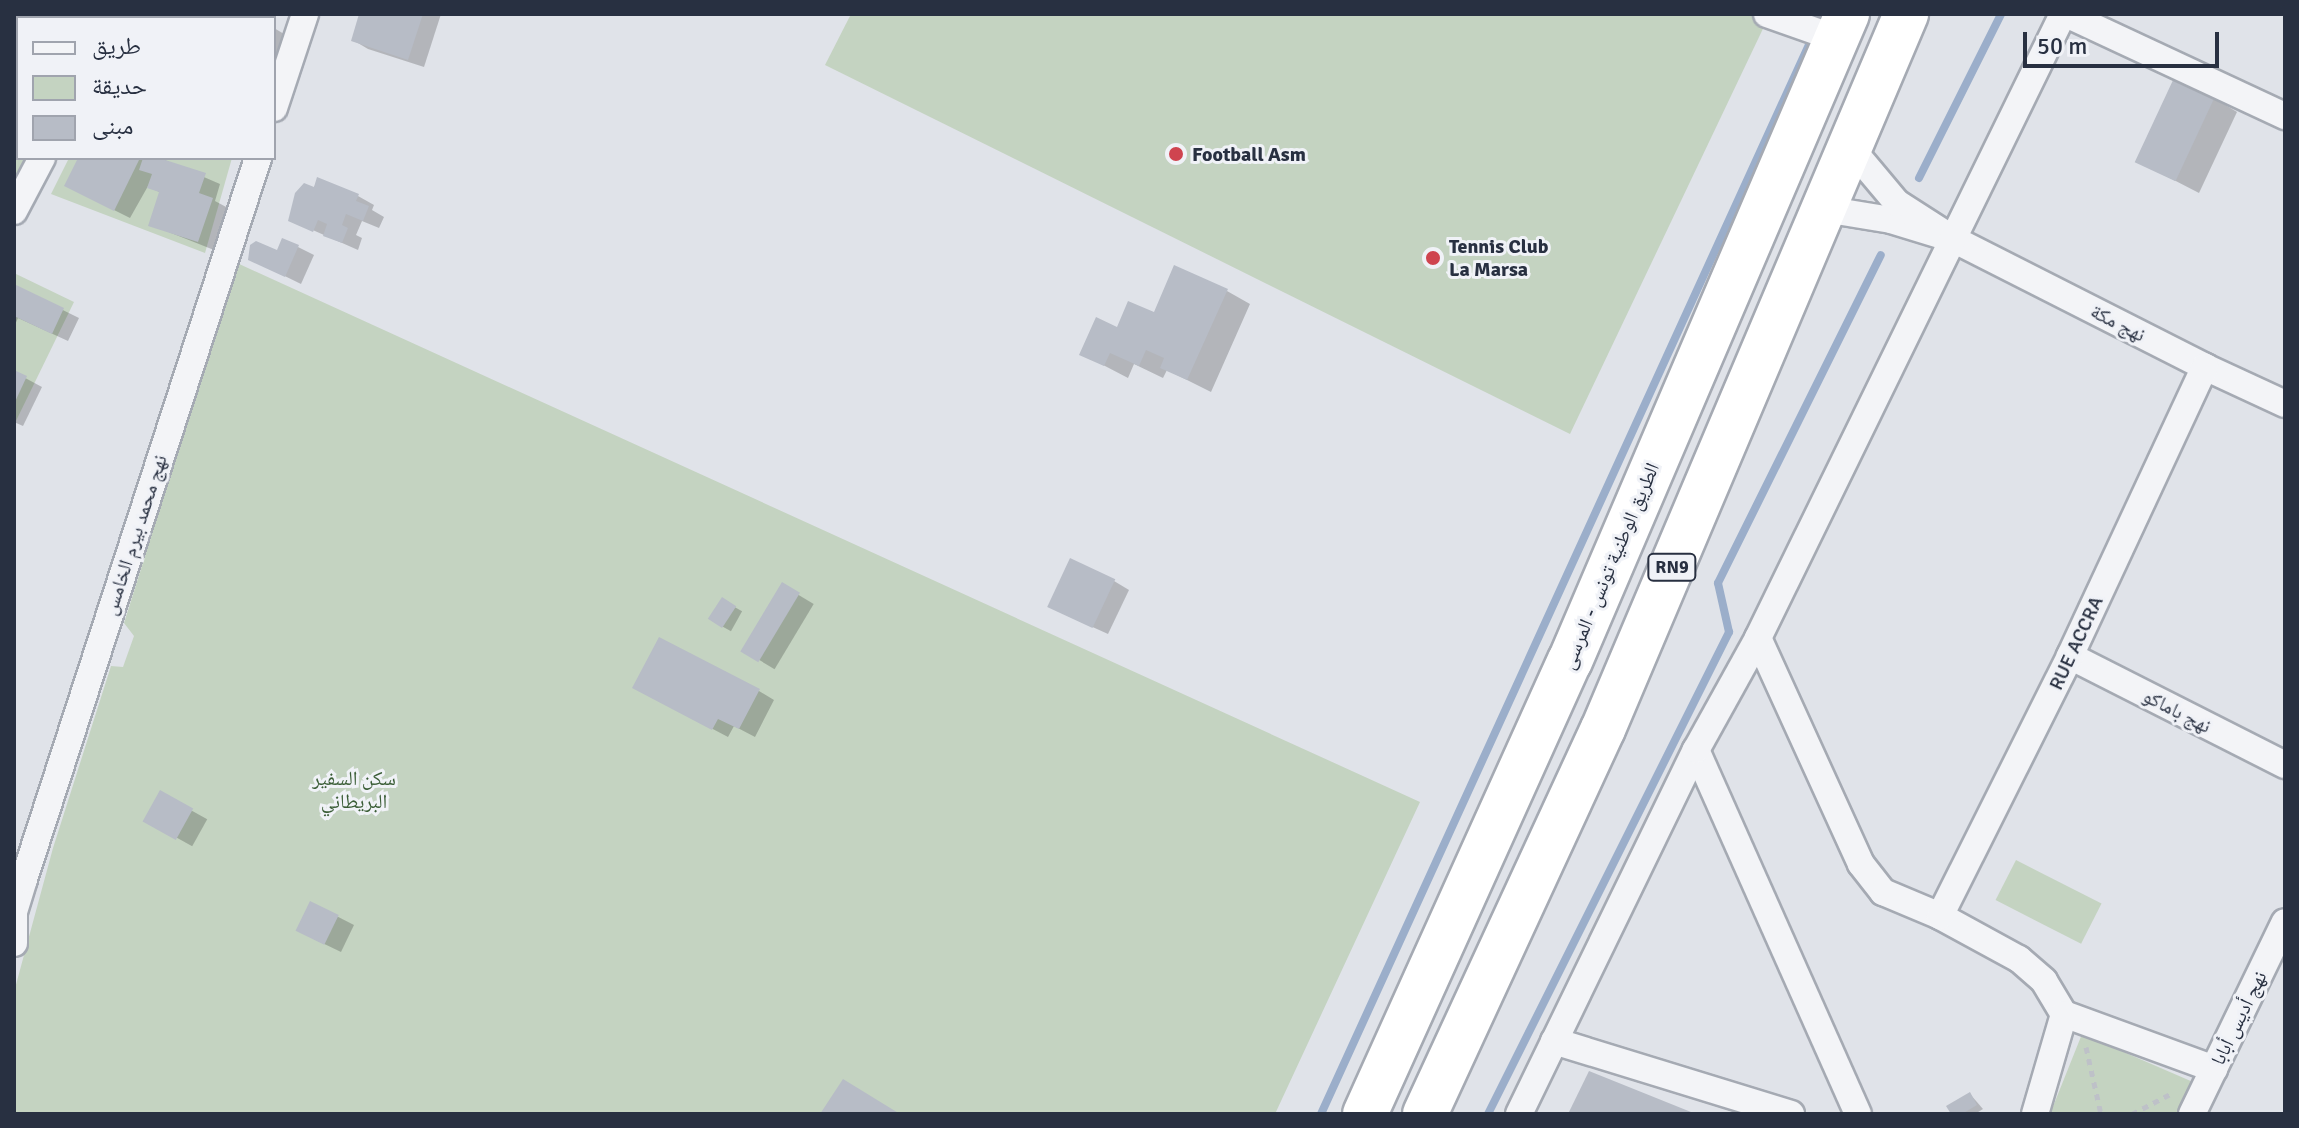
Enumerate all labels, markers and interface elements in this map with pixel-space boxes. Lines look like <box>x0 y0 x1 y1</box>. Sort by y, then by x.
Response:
legend <box>16 16 276 160</box>
scale bar <box>2027 16 2223 66</box>
text: طريق <box>92 31 141 61</box>
text: 50 m <box>2037 31 2087 61</box>
text: حديقة <box>92 71 147 101</box>
text: مبنى <box>92 111 133 141</box>
place label: Football Asm <box>1192 142 1306 166</box>
marker: Football Asm <box>1167 145 1185 163</box>
place label: Tennis Club La Marsa <box>1449 234 1548 281</box>
marker: Tennis Club La Marsa <box>1424 249 1442 267</box>
street label: نهج مكة <box>2087 299 2149 347</box>
street label: نهج محمد بيرم الخامس <box>98 452 172 618</box>
street label: الطريق الوطنية تونس - المرسى <box>1556 459 1664 673</box>
road number: RN9 <box>1646 553 1698 581</box>
street label: RUE ACCRA <box>2044 592 2108 694</box>
street label: نهج باماكو <box>2139 684 2215 738</box>
park label: سكن السفير البريطاني <box>312 767 396 814</box>
street label: نهج أديس أبابا <box>2206 967 2272 1069</box>

